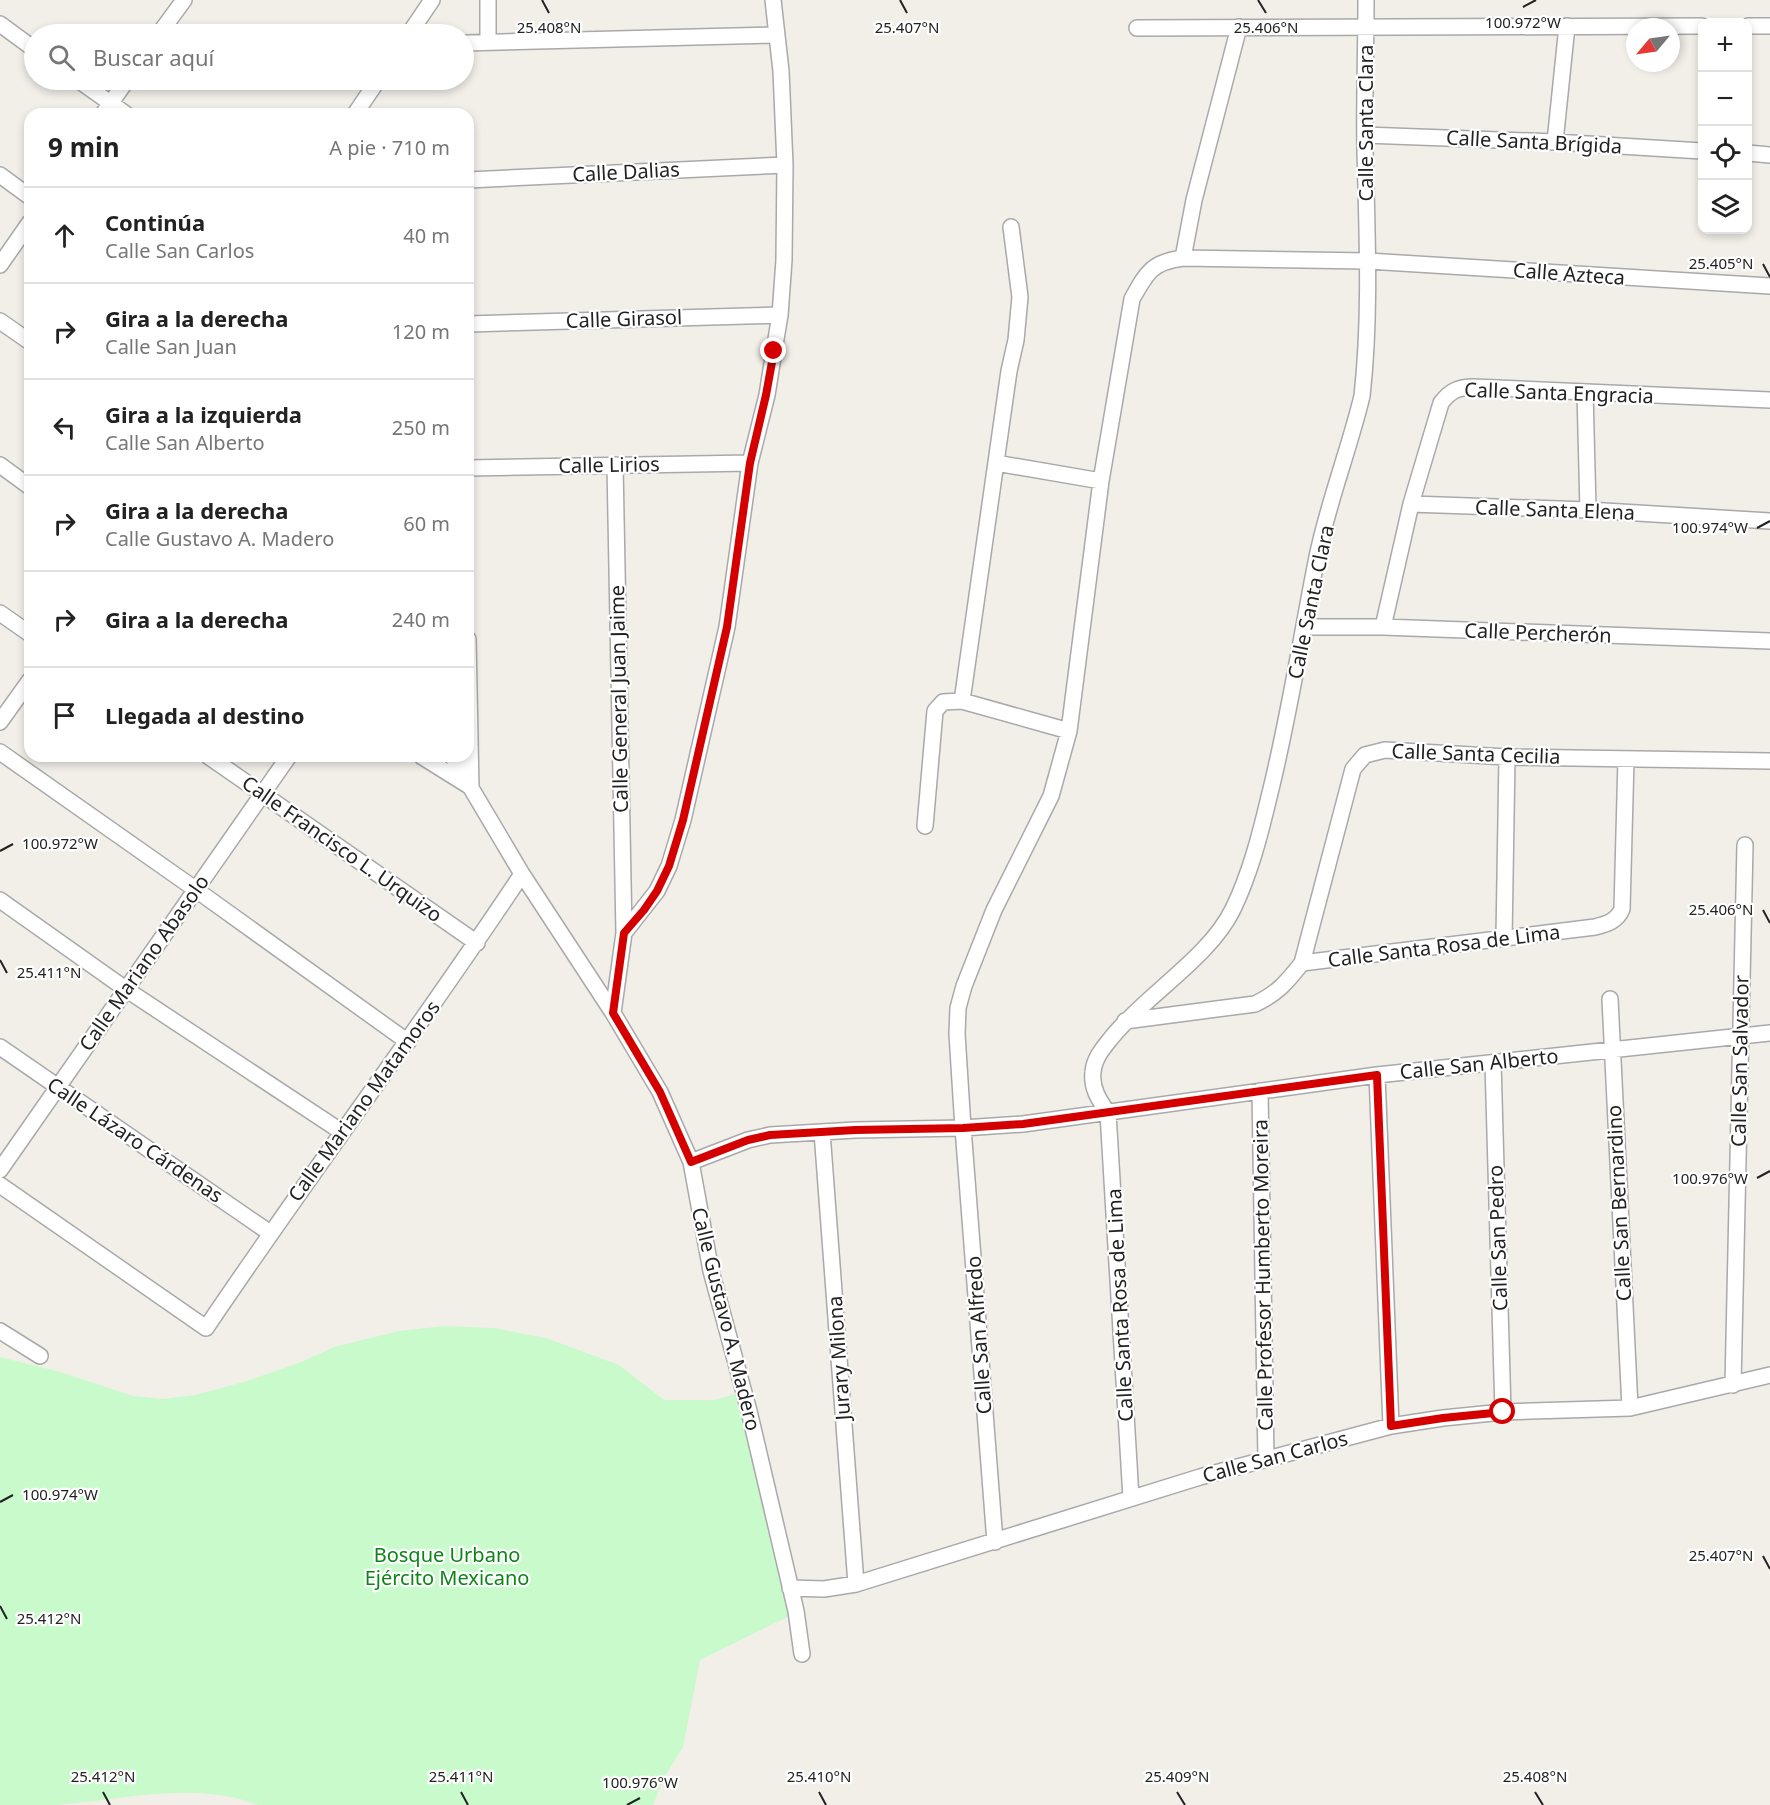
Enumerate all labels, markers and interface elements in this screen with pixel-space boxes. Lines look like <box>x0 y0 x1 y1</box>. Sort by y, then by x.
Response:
text: 100.972°W <box>1485 12 1561 32</box>
text: 25.408°N <box>517 17 581 37</box>
text: 25.407°N <box>875 17 939 37</box>
text: 25.406°N <box>1234 17 1298 37</box>
north arrow <box>1626 18 1680 72</box>
map controls <box>1698 18 1752 234</box>
button: + <box>1698 18 1752 72</box>
search box <box>24 24 474 90</box>
icon: search <box>45 41 78 74</box>
text: Buscar aquí <box>93 42 214 72</box>
street label: Calle Santa Clara <box>1352 45 1379 201</box>
button: − <box>1698 72 1752 126</box>
street label: Calle Santa Brígida <box>1445 123 1623 160</box>
button: locate <box>1698 126 1752 180</box>
text: 9 min <box>48 129 120 165</box>
text: A pie · 710 m <box>329 134 450 161</box>
street label: Calle Dalias <box>572 155 680 188</box>
button: layers <box>1698 180 1752 234</box>
text: Continúa <box>105 207 205 237</box>
icon: ahead <box>48 219 81 252</box>
text: 40 m <box>403 222 450 249</box>
text: Calle San Carlos <box>105 237 254 264</box>
text: 25.405°N <box>1689 253 1753 273</box>
street label: Calle Azteca <box>1512 256 1626 291</box>
text: Gira a la derecha <box>105 303 289 333</box>
street label: Calle Girasol <box>565 303 683 334</box>
icon: right <box>48 315 81 348</box>
text: 120 m <box>392 318 450 345</box>
text: Calle San Juan <box>105 333 237 360</box>
route end <box>760 337 786 363</box>
street label: Calle Santa Engracia <box>1464 376 1654 409</box>
text: Gira a la izquierda <box>105 399 302 429</box>
icon: left <box>48 411 81 444</box>
text: 250 m <box>392 414 450 441</box>
text: Calle San Alberto <box>105 429 265 456</box>
street label: Calle Lirios <box>558 450 660 479</box>
street label: Calle Santa Elena <box>1475 493 1635 526</box>
text: Gira a la derecha <box>105 495 289 525</box>
icon: right <box>48 507 81 540</box>
text: 60 m <box>403 510 450 537</box>
text: 100.974°W <box>1672 517 1748 537</box>
street label: Calle Santa Clara <box>1281 522 1340 681</box>
text: Calle Gustavo A. Madero <box>105 525 334 552</box>
street label: Calle General Juan Jaime <box>603 585 634 813</box>
icon: right <box>48 603 81 636</box>
text: Gira a la derecha <box>105 604 289 634</box>
text: 240 m <box>392 606 450 633</box>
street label: Calle Percherón <box>1464 616 1612 649</box>
icon: arrive <box>48 699 81 732</box>
text: Llegada al destino <box>105 700 305 730</box>
street label: Calle Santa Cecilia <box>1391 737 1561 770</box>
street label: Calle Francisco L. Urquizo <box>237 769 448 928</box>
text: 100.972°W <box>22 833 98 853</box>
street label: Calle Mariano Abasolo <box>72 869 215 1056</box>
text: 25.406°N <box>1689 899 1753 919</box>
street label: Calle Santa Rosa de Lima <box>1326 918 1562 973</box>
text: 25.411°N <box>17 962 81 982</box>
street label: Calle San Salvador <box>1725 975 1754 1147</box>
street label: Calle Mariano Matamoros <box>281 995 446 1207</box>
street label: Calle San Alberto <box>1398 1042 1560 1085</box>
street label: Calle Lázaro Cárdenas <box>42 1071 228 1209</box>
street label: Calle San Bernardino <box>1600 1104 1637 1302</box>
street label: Calle Profesor Humberto Moreira <box>1246 1119 1279 1431</box>
street label: Calle San Pedro <box>1481 1165 1514 1311</box>
text: 100.976°W <box>1672 1168 1748 1188</box>
street label: Calle Santa Rosa de Lima <box>1100 1188 1139 1422</box>
street label: Calle Gustavo A. Madero <box>686 1204 767 1433</box>
street label: Calle San Alfredo <box>959 1255 998 1415</box>
street label: Jurary Milona <box>821 1295 856 1423</box>
route start <box>1489 1398 1515 1424</box>
street label: Calle San Carlos <box>1199 1424 1351 1489</box>
text: 100.974°W <box>22 1484 98 1504</box>
park label: Bosque Urbano Ejército Mexicano <box>365 1541 529 1591</box>
text: 25.407°N <box>1689 1545 1753 1565</box>
text: 25.412°N <box>17 1608 81 1628</box>
text: 25.412°N <box>71 1766 135 1786</box>
text: 25.411°N <box>429 1766 493 1786</box>
text: 25.410°N <box>787 1766 851 1786</box>
text: 25.409°N <box>1145 1766 1209 1786</box>
text: 25.408°N <box>1503 1766 1567 1786</box>
text: 100.976°W <box>602 1772 678 1792</box>

